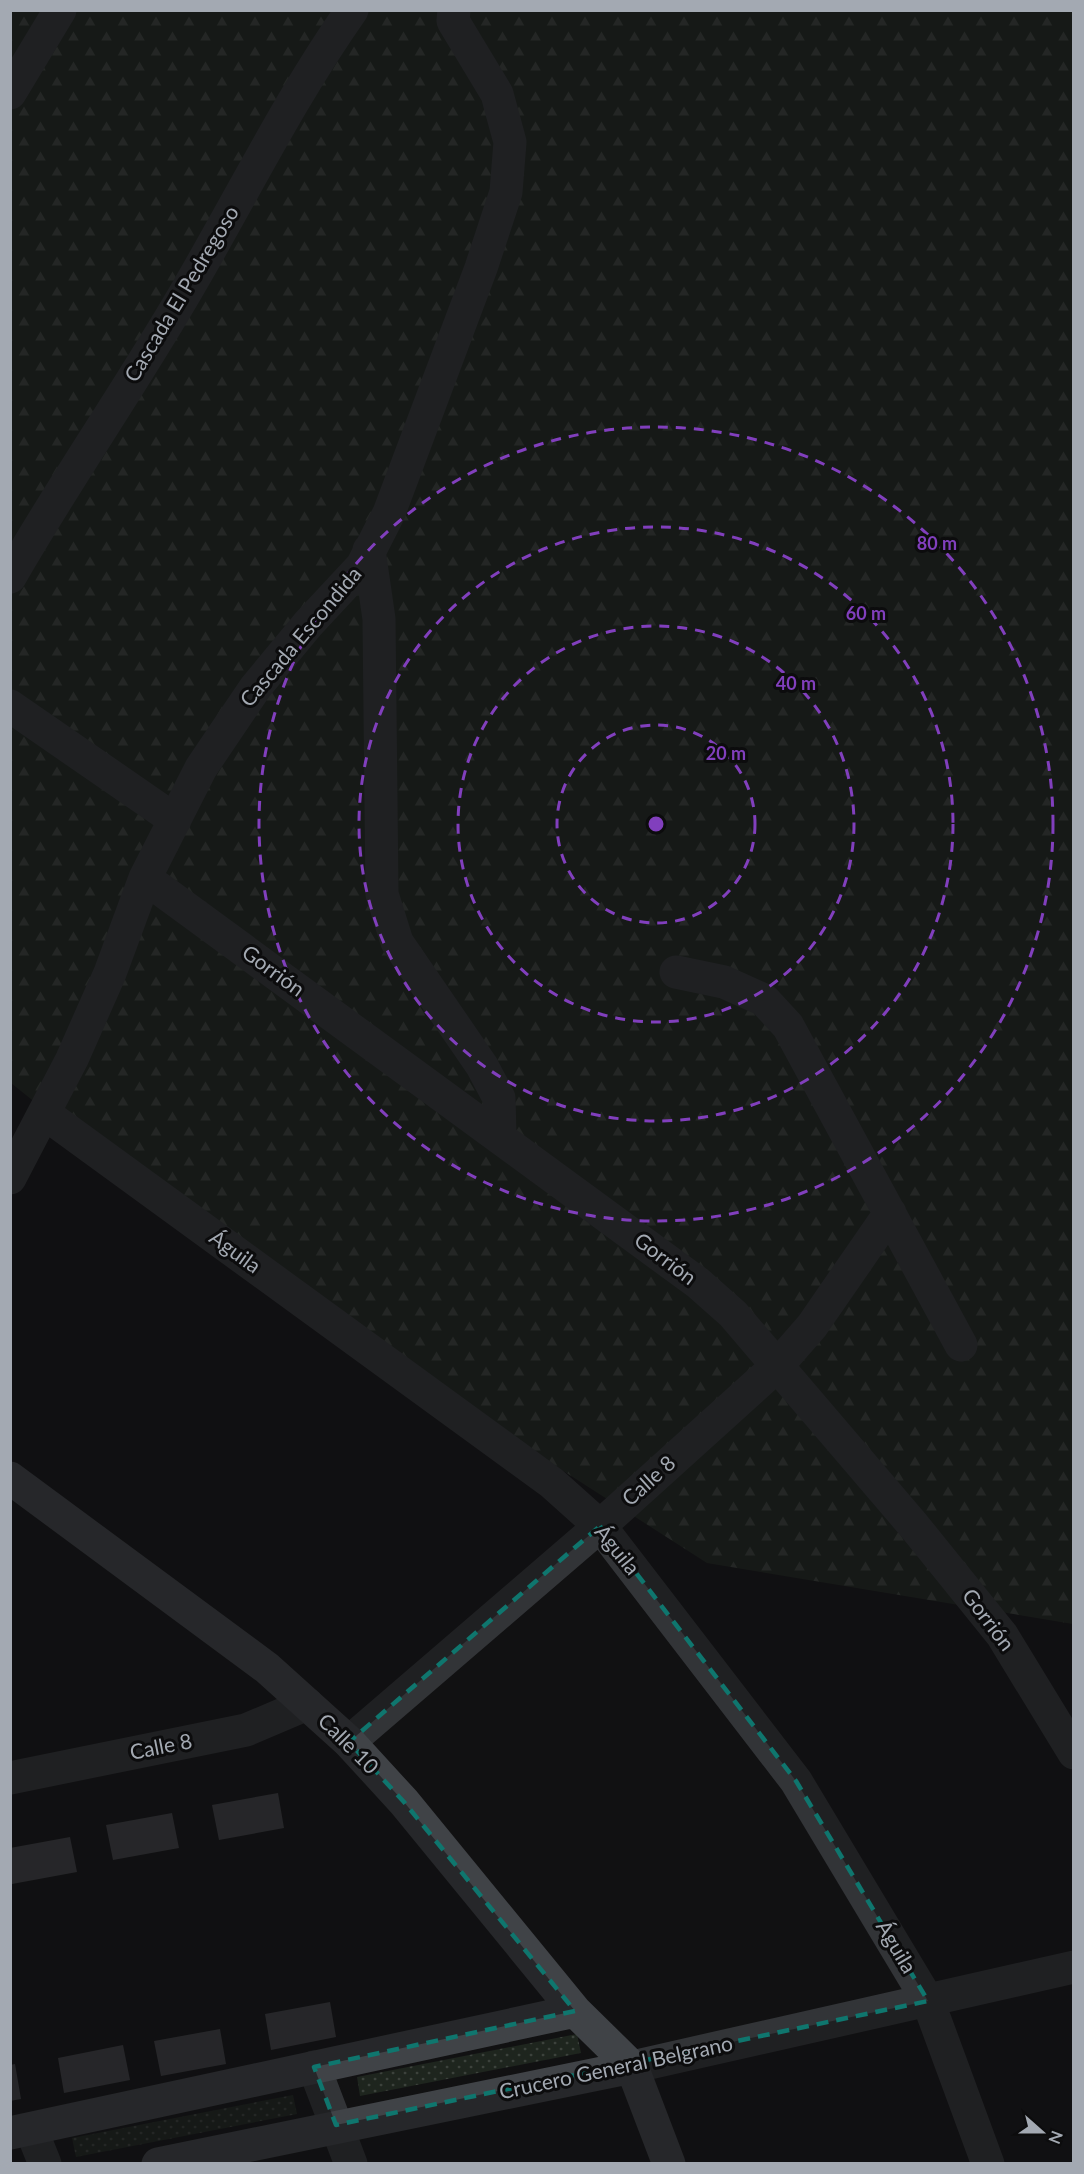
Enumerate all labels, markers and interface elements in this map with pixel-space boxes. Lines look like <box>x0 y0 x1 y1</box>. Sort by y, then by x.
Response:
street label: Cascada El Pedregoso <box>118 201 243 386</box>
text: 80 m <box>917 532 957 554</box>
street label: Cascada Escondida <box>234 561 366 711</box>
text: 60 m <box>846 602 886 624</box>
text: 40 m <box>776 672 816 694</box>
text: 20 m <box>706 742 746 764</box>
centre of rings <box>646 814 666 834</box>
street label: Gorrión <box>238 939 310 1001</box>
street label: Águila <box>205 1224 266 1278</box>
street label: Gorrión <box>630 1226 702 1289</box>
street label: Calle 8 <box>616 1450 680 1510</box>
street label: Águila <box>590 1519 646 1579</box>
street label: Gorrión <box>958 1583 1021 1655</box>
street label: Calle 10 <box>314 1708 384 1778</box>
street label: Calle 8 <box>127 1727 194 1764</box>
street label: Águila <box>872 1915 923 1977</box>
street label: Crucero General Belgrano <box>497 2030 735 2104</box>
north arrow <box>1012 2102 1072 2162</box>
text: N <box>1045 2128 1068 2147</box>

